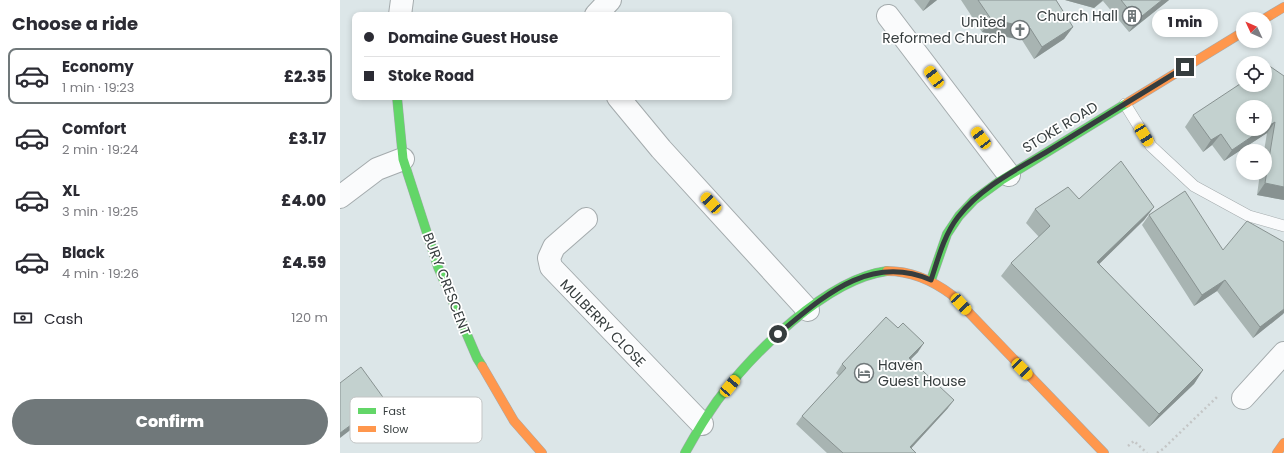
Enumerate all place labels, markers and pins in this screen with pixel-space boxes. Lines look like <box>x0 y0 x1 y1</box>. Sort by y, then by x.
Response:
building icon: Church Hall <box>1121 5 1143 27</box>
place label: Church Hall <box>1037 6 1118 26</box>
place label: United Reformed Church <box>882 12 1006 48</box>
church icon: United Reformed Church <box>1009 19 1031 41</box>
place label: Haven Guest House <box>878 355 967 391</box>
hotel icon: Haven Guest House <box>853 362 875 384</box>

